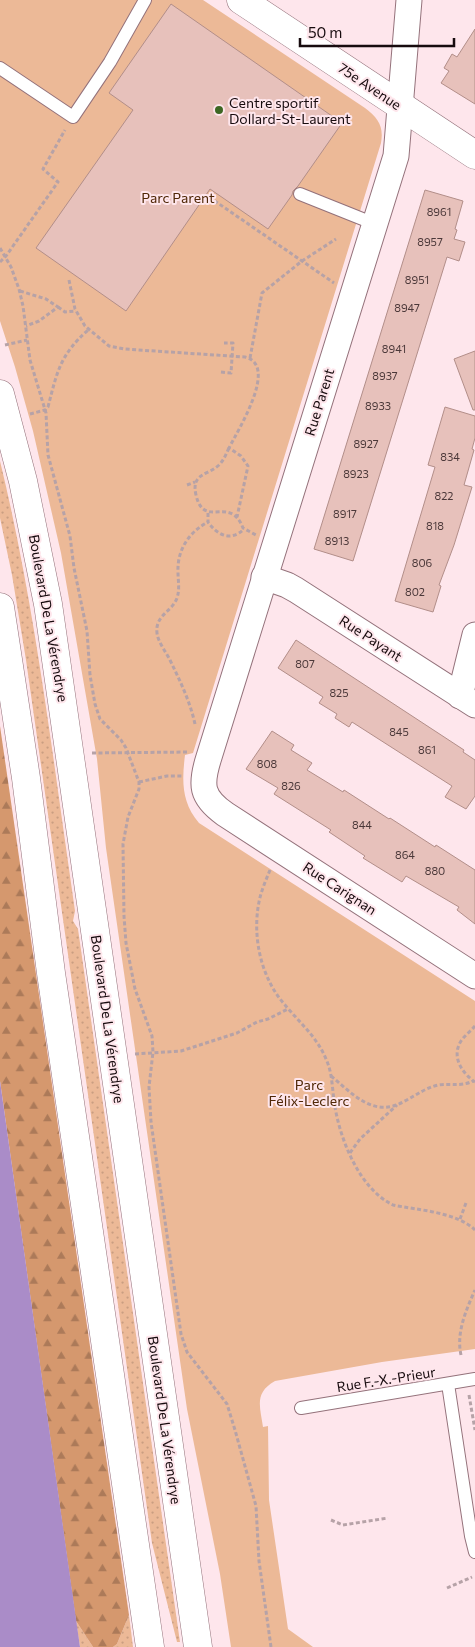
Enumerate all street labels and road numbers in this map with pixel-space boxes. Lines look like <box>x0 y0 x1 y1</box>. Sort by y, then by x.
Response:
street label: 75e Avenue <box>335 59 405 113</box>
street label: Rue Parent <box>301 366 337 438</box>
street label: Boulevard De La Vérendrye <box>26 533 72 703</box>
street label: Rue Payant <box>336 611 406 665</box>
street label: Rue Carignan <box>300 858 380 918</box>
street label: Boulevard De La Vérendrye <box>88 934 128 1104</box>
street label: Boulevard De La Vérendrye <box>145 1335 185 1505</box>
street label: Rue F.-X.-Prieur <box>335 1363 437 1395</box>

